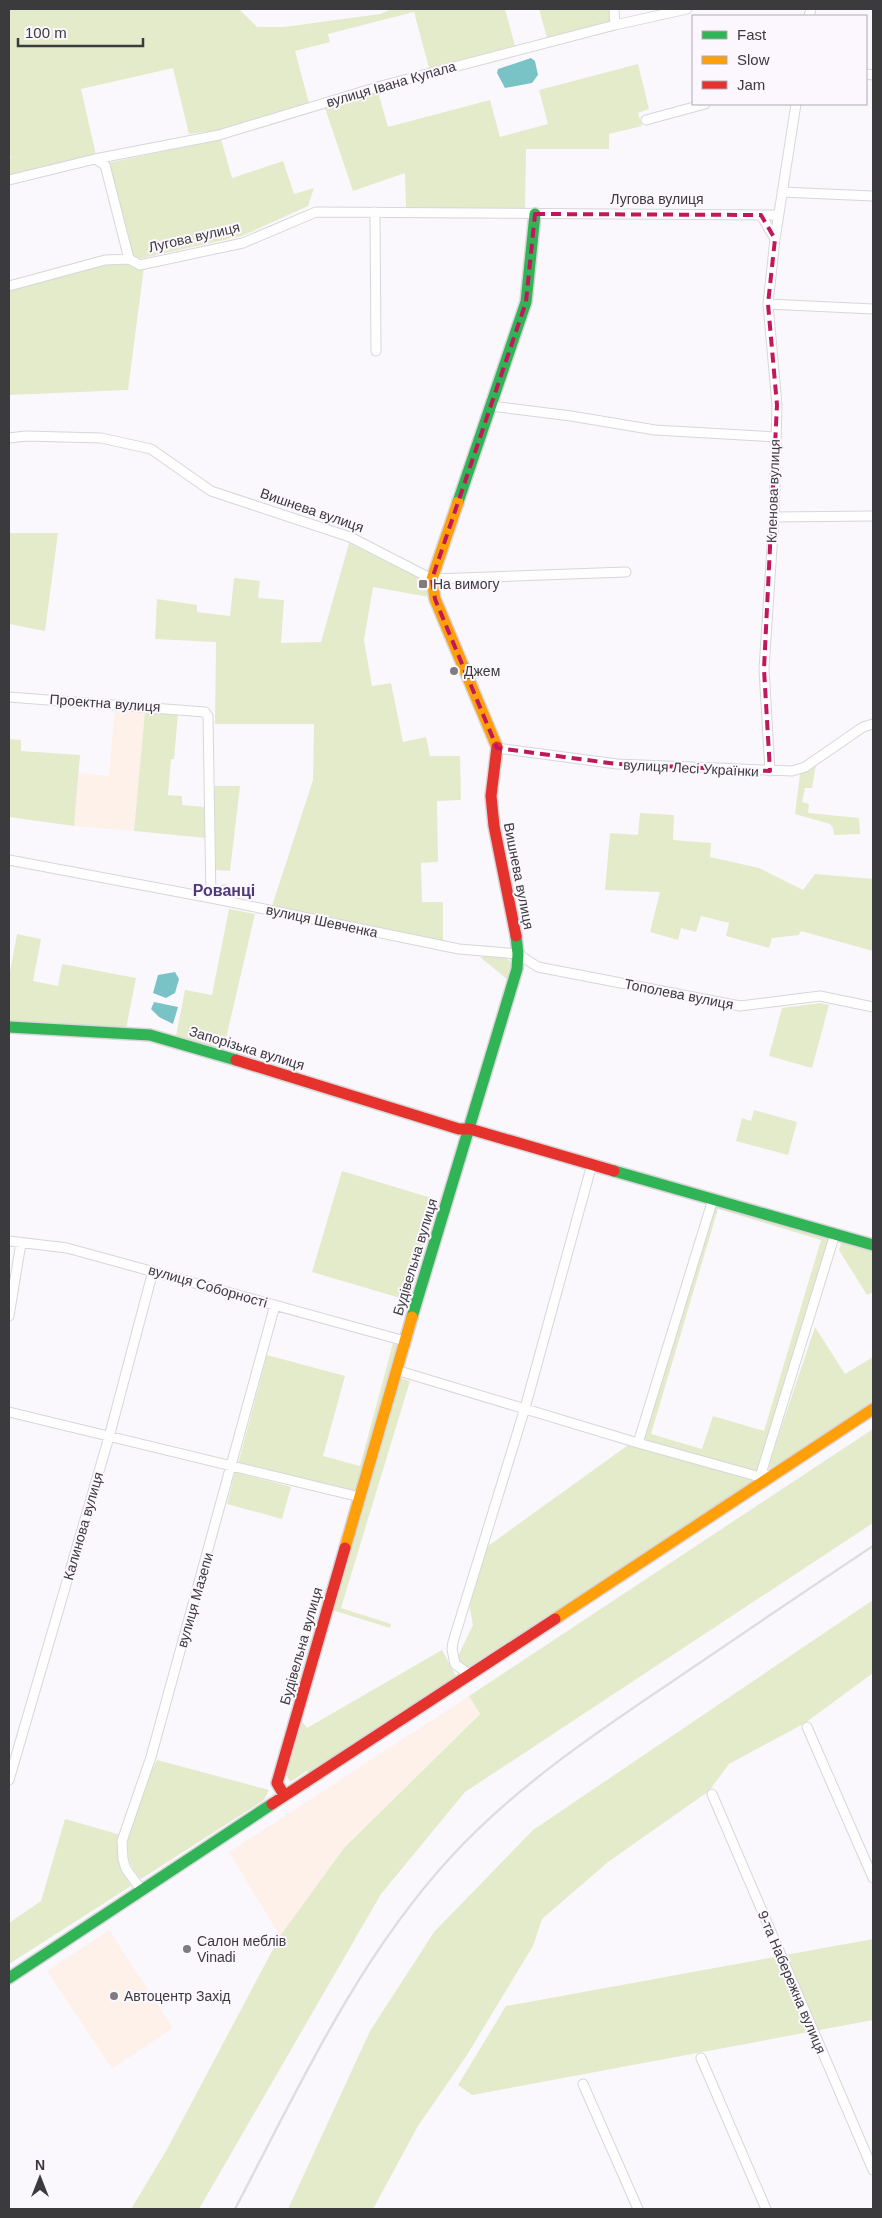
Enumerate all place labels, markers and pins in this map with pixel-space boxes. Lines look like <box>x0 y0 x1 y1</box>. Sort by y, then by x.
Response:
place label: На вимогу <box>433 576 500 592</box>
marker: На вимогу <box>417 578 429 590</box>
place label: Джем <box>464 663 500 679</box>
marker: Джем <box>448 665 460 677</box>
place label: Салон меблів Vinadi <box>197 1933 286 1965</box>
marker: Салон меблів Vinadi <box>181 1943 193 1955</box>
place label: Автоцентр Захід <box>124 1988 231 2004</box>
marker: Автоцентр Захід <box>108 1990 120 2002</box>

